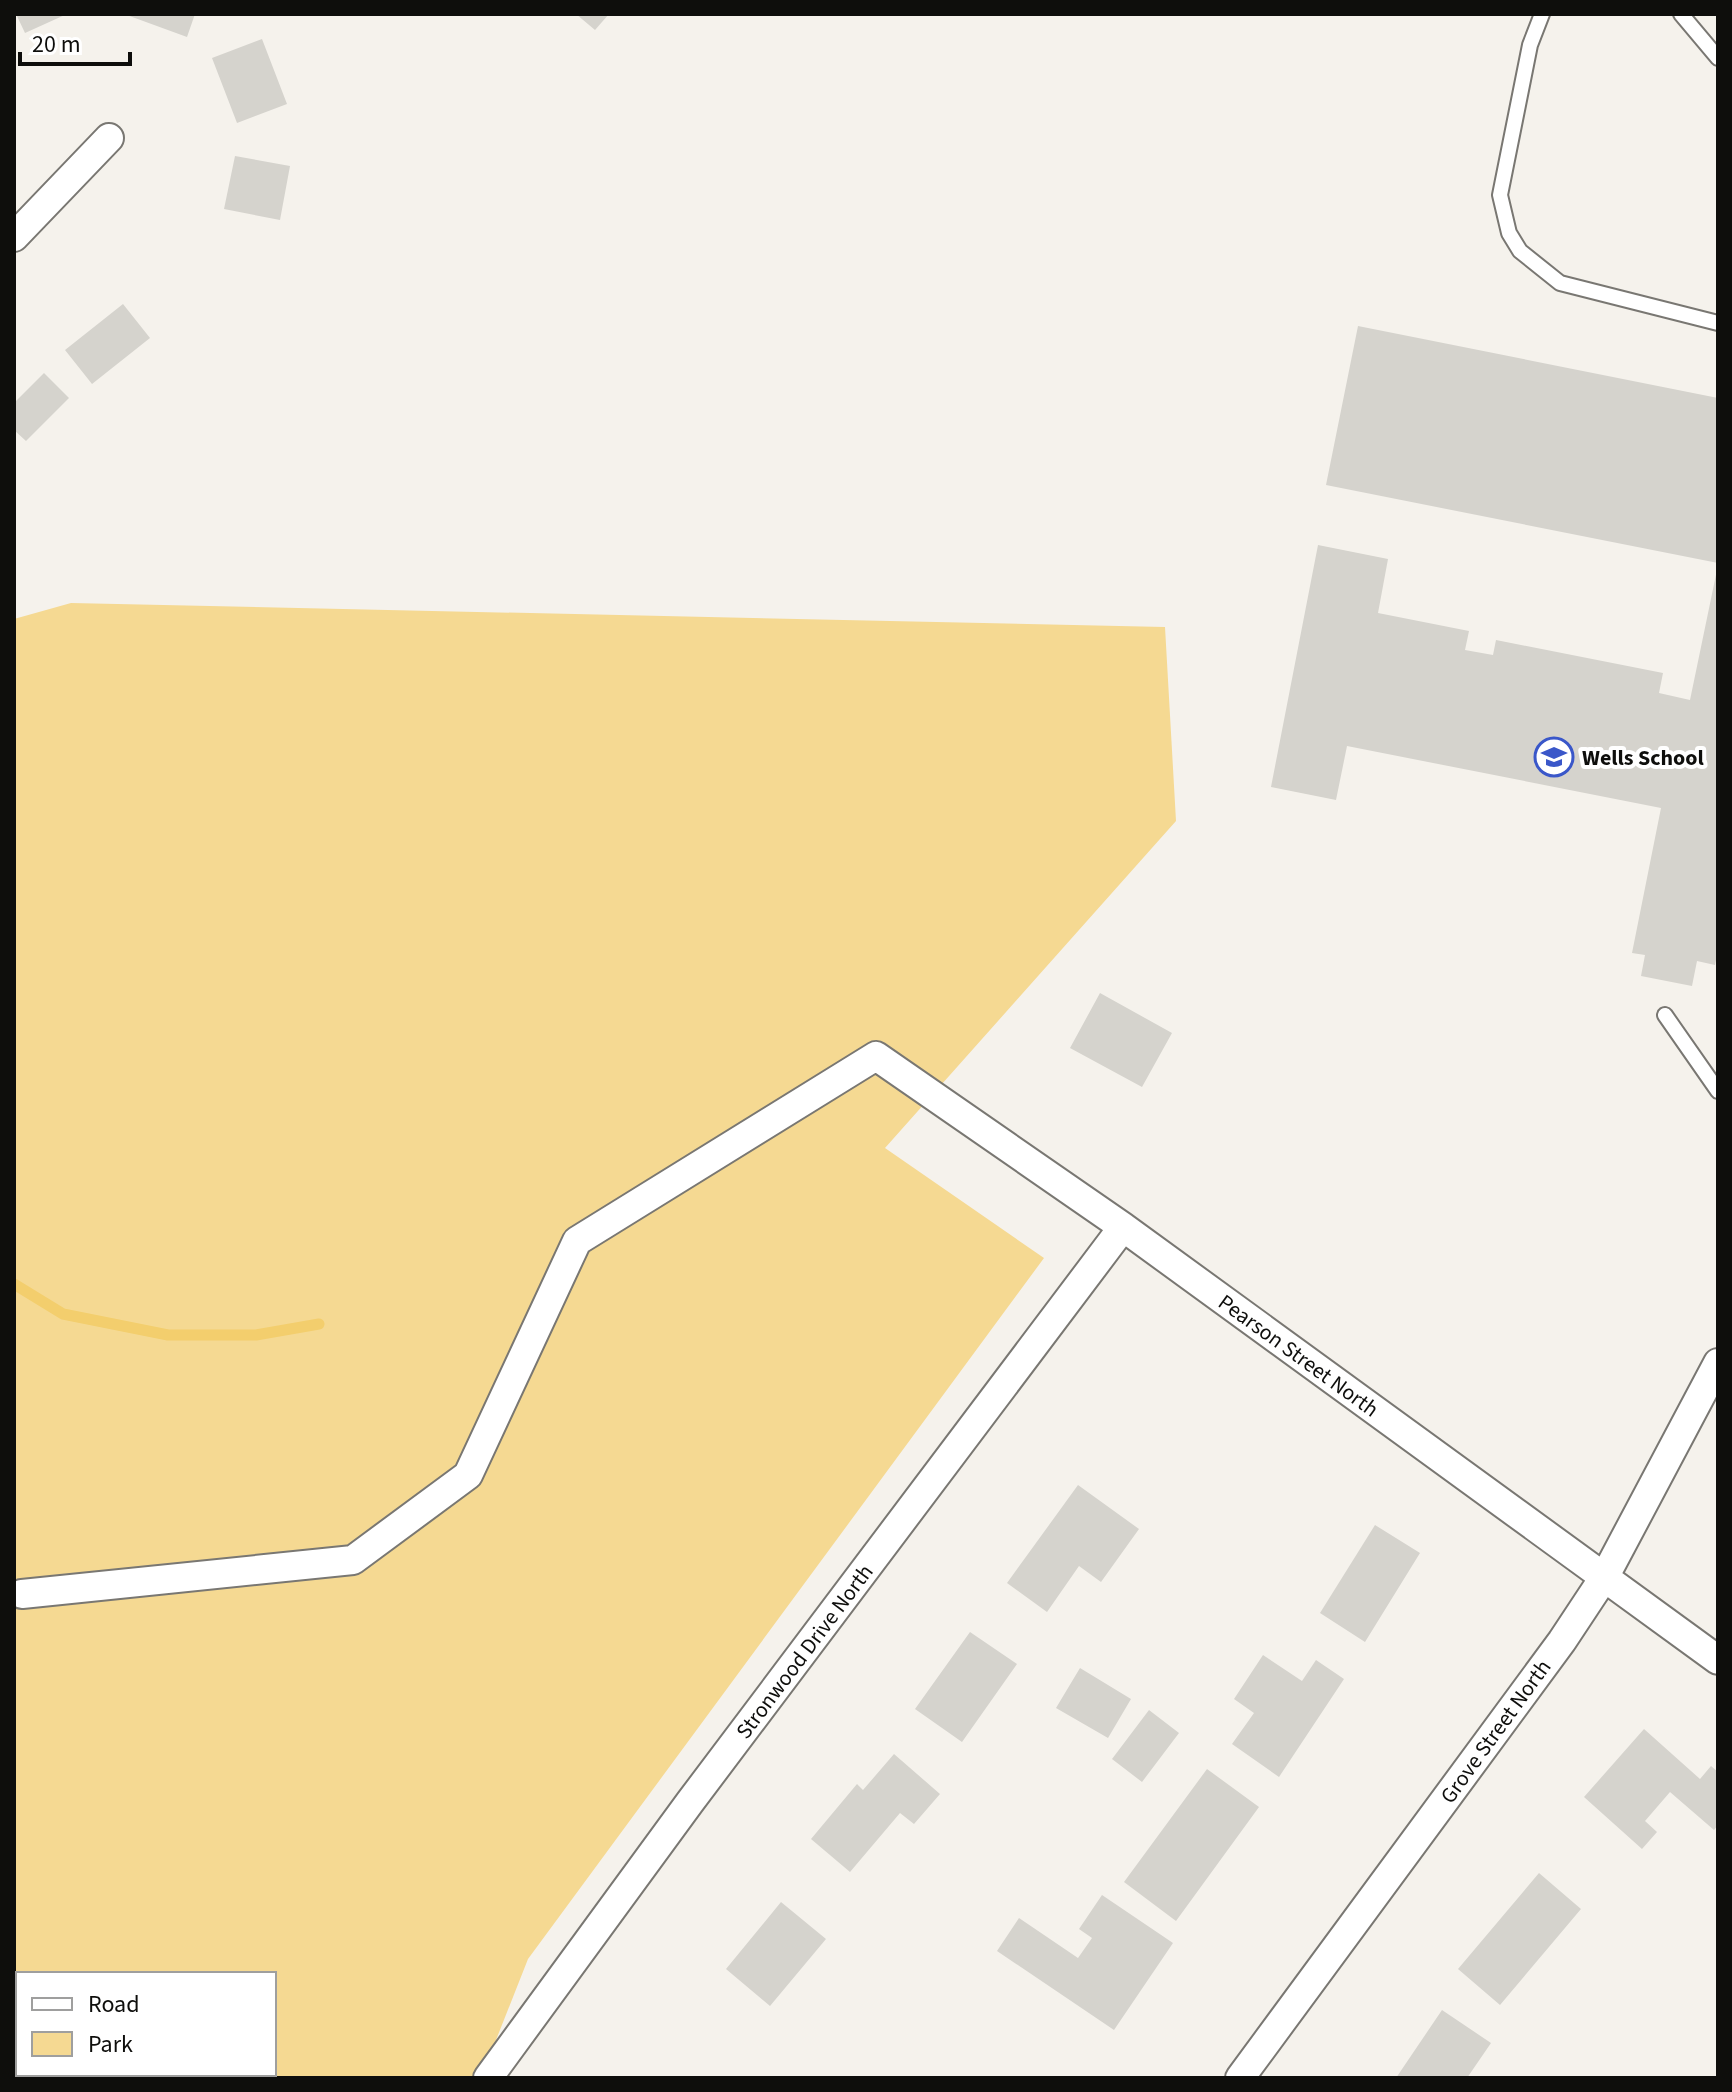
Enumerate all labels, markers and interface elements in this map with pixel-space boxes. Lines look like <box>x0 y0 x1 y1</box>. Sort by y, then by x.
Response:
scale bar <box>20 16 130 66</box>
text: 20 m <box>32 27 81 62</box>
school or university icon: Wells School <box>1533 736 1575 778</box>
place label: Wells School <box>1582 742 1705 774</box>
street label: Pearson Street North <box>1212 1287 1385 1425</box>
street label: Stronwood Drive North <box>728 1558 881 1746</box>
street label: Grove Street North <box>1433 1653 1559 1810</box>
legend <box>16 1972 276 2076</box>
text: Road <box>88 1987 140 2022</box>
text: Park <box>88 2027 133 2062</box>

